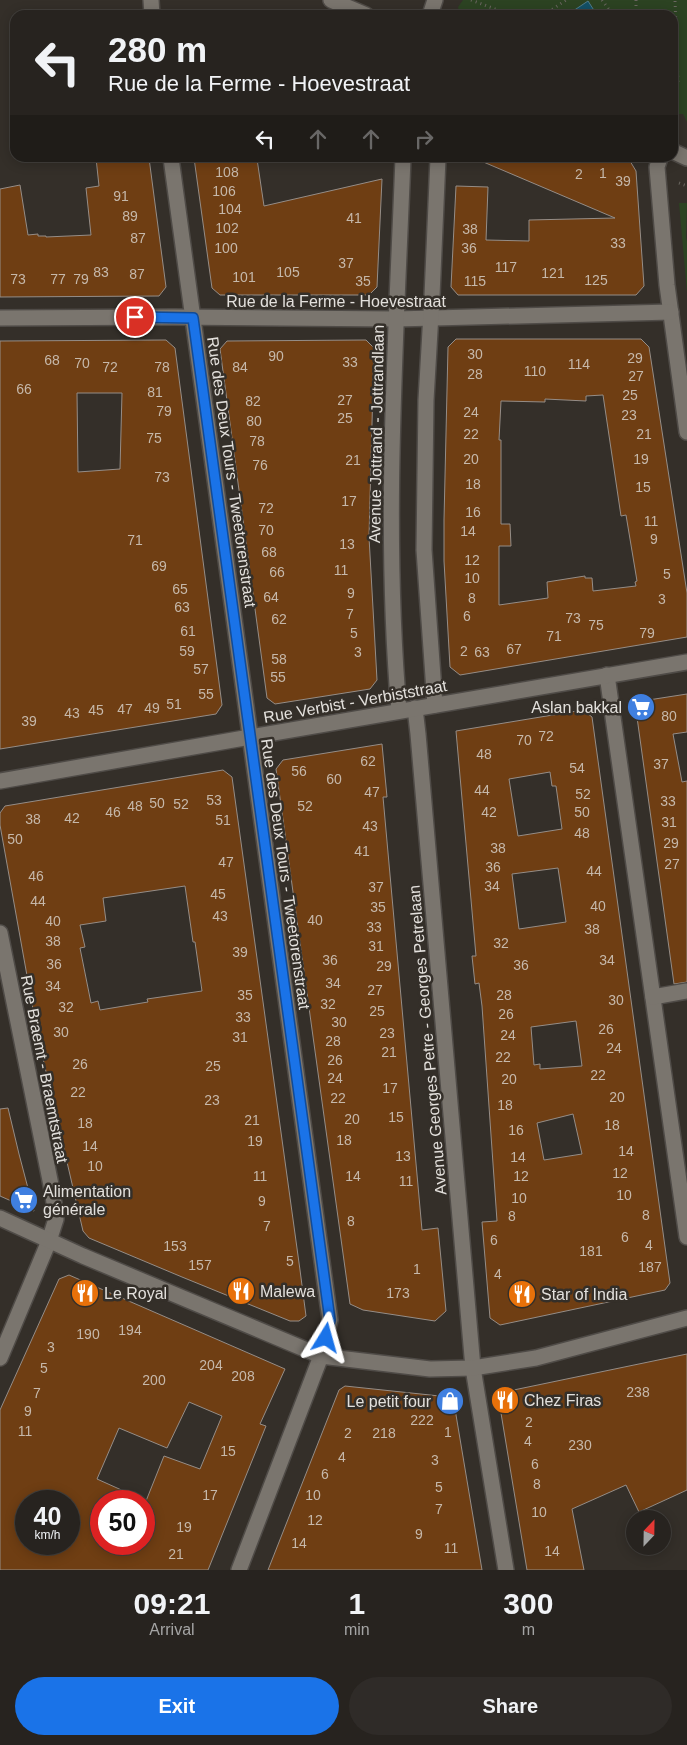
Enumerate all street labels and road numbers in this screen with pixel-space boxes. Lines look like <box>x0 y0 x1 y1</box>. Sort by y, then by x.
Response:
street label: Rue de la Ferme - Hoevestraat <box>226 293 446 310</box>
street label: Avenue Jottrand - Jottrandlaan <box>366 325 387 543</box>
street label: Rue des Deux Tours - Tweetorenstraat <box>204 336 259 609</box>
street label: Rue Verbist - Verbiststraat <box>262 677 449 726</box>
street label: Rue des Deux Tours - Tweetorenstraat <box>258 738 313 1011</box>
street label: Avenue Georges Petre - Georges Petrelaan <box>405 884 450 1196</box>
street label: Rue Braemt - Braemtstraat <box>18 974 71 1165</box>

